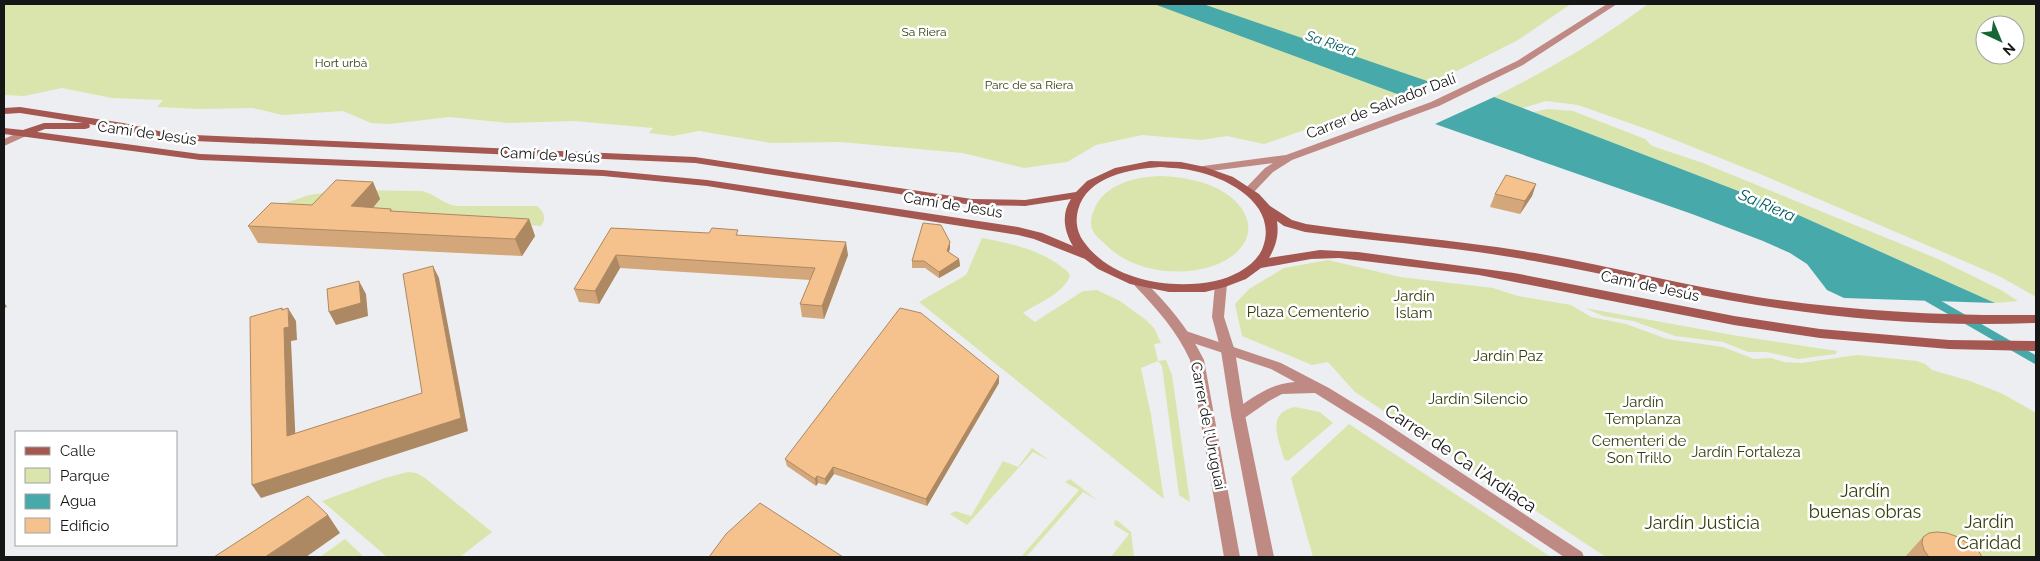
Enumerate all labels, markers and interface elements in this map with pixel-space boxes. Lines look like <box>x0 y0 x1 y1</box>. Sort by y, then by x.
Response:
north arrow <box>1975 15 2025 65</box>
park label: Sa Riera <box>901 25 947 39</box>
water label: Sa Riera <box>1303 27 1358 59</box>
text: N <box>2000 40 2018 59</box>
park label: Hort urbà <box>315 56 367 70</box>
street label: Carrer de Salvador Dalí <box>1304 69 1459 143</box>
park label: Parc de sa Riera <box>985 78 1073 92</box>
street label: Camí de Jesús <box>96 117 198 149</box>
street label: Camí de Jesús <box>499 143 601 167</box>
water label: Sa Riera <box>1735 184 1799 226</box>
street label: Camí de Jesús <box>902 188 1004 222</box>
street label: Camí de Jesús <box>1599 267 1701 305</box>
park label: Jardín Islam <box>1393 287 1435 322</box>
park label: Plaza Cementerio <box>1247 303 1369 321</box>
park label: Jardín Paz <box>1473 347 1543 365</box>
street label: Carrer de l'Uruguai <box>1187 360 1229 492</box>
park label: Jardín Silencio <box>1428 390 1528 408</box>
park label: Jardín Templanza <box>1605 393 1681 428</box>
street label: Carrer de Ca l'Ardiaca <box>1381 399 1541 517</box>
legend <box>15 431 178 546</box>
park label: Cementeri de Son Tril·lo <box>1592 432 1686 467</box>
text: Calle <box>60 442 96 460</box>
park label: Jardín Fortaleza <box>1691 443 1801 461</box>
text: Parque <box>60 467 110 485</box>
park label: Jardín buenas obras <box>1809 480 1922 522</box>
text: Agua <box>60 492 96 510</box>
park label: Jardín Caridad <box>1957 511 2021 553</box>
park label: Jardín Justicia <box>1644 512 1760 533</box>
text: Edificio <box>60 517 110 535</box>

